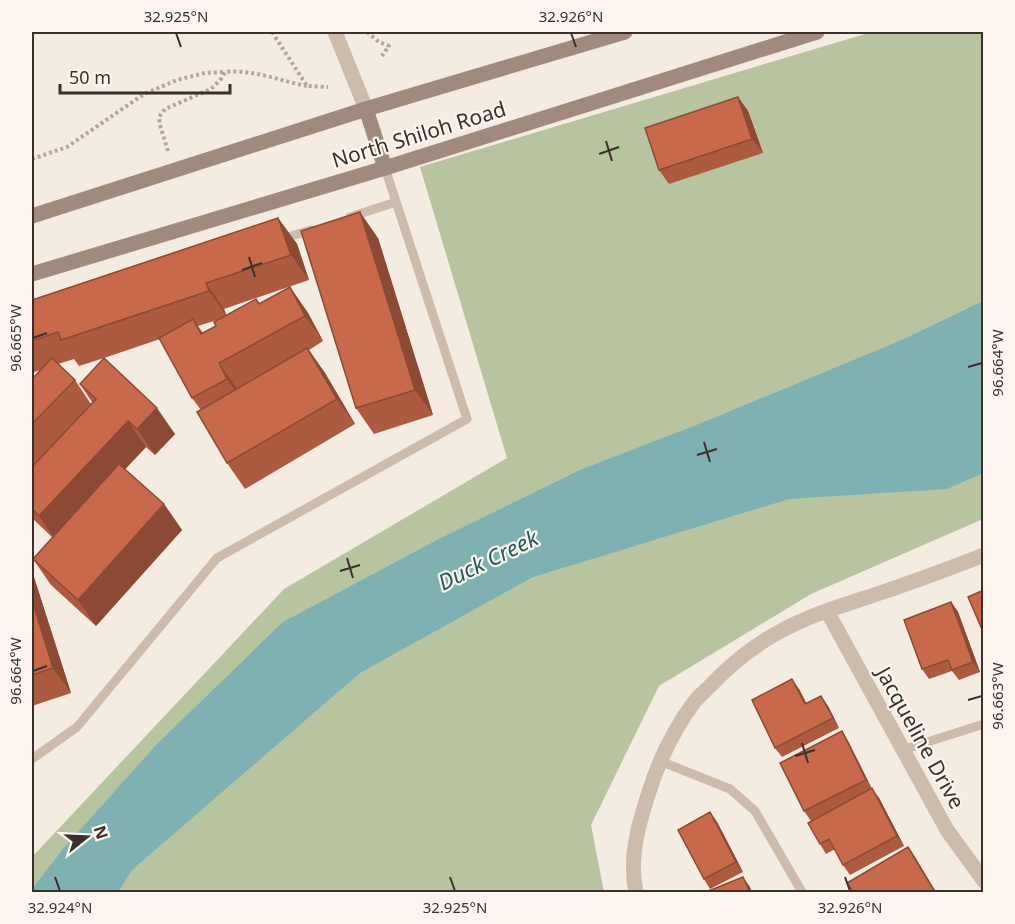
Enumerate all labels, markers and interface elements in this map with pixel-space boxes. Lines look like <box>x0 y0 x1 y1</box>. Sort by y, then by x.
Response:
text: 32.925°N <box>144 6 208 26</box>
text: 32.926°N <box>539 6 603 26</box>
scale bar <box>60 57 230 95</box>
text: 50 m <box>69 65 111 89</box>
street label: North Shiloh Road <box>328 94 509 174</box>
text: 96.665°W <box>5 304 25 372</box>
text: 96.664°W <box>987 329 1007 397</box>
water label: Duck Creek <box>432 521 544 596</box>
text: 96.664°W <box>5 637 25 705</box>
street label: Jacqueline Drive <box>869 660 972 814</box>
text: 96.663°W <box>987 662 1007 730</box>
north arrow <box>57 807 117 867</box>
text: N <box>89 823 114 842</box>
text: 32.924°N <box>28 897 92 917</box>
text: 32.925°N <box>423 897 487 917</box>
text: 32.926°N <box>818 897 882 917</box>

